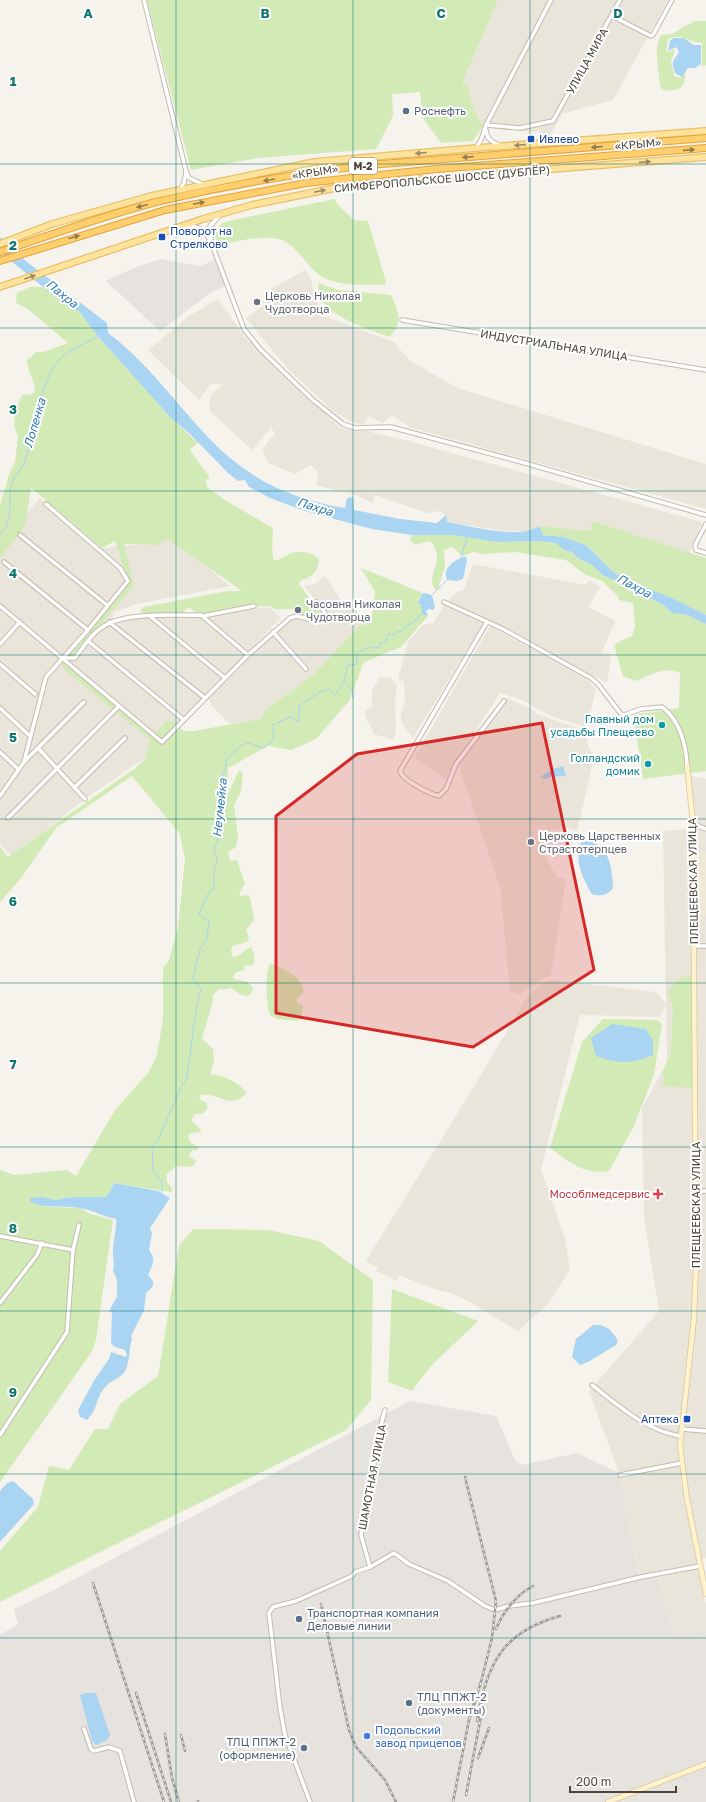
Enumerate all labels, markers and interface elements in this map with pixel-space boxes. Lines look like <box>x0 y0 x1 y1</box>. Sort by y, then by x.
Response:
text: A <box>83 5 93 21</box>
text: B <box>260 5 270 21</box>
text: C <box>436 5 446 21</box>
text: D <box>613 5 623 21</box>
street label: УЛИЦА МИРА <box>563 25 610 96</box>
text: 1 <box>10 73 17 89</box>
place label: Роснефть <box>414 104 466 117</box>
marker: Роснефть <box>401 106 411 116</box>
place label: Ивлево <box>539 132 580 145</box>
marker: Ивлево <box>526 134 536 144</box>
street label: «КРЫМ» <box>614 135 662 152</box>
one-way arrow <box>514 141 526 148</box>
one-way arrow <box>591 143 603 150</box>
one-way arrow <box>683 146 695 153</box>
one-way arrow <box>415 149 427 156</box>
one-way arrow <box>462 154 474 161</box>
road number: М-2 <box>349 158 377 174</box>
one-way arrow <box>639 158 651 165</box>
street label: «КРЫМ» <box>291 161 339 182</box>
street label: СИМФЕРОПОЛЬСКОЕ ШОССЕ (ДУБЛЁР) <box>333 163 550 194</box>
one-way arrow <box>263 177 275 183</box>
one-way arrow <box>314 187 326 193</box>
one-way arrow <box>193 200 205 206</box>
one-way arrow <box>136 203 148 209</box>
place label: Поворот на Стрелково <box>170 224 232 250</box>
marker: Поворот на Стрелково <box>157 232 167 242</box>
one-way arrow <box>68 234 80 240</box>
text: 2 <box>9 237 17 253</box>
one-way arrow <box>24 273 36 279</box>
water label: Пахра <box>43 276 82 312</box>
place label: Церковь Николая Чудотворца <box>265 289 360 315</box>
marker: Церковь Николая Чудотворца <box>252 297 262 307</box>
street label: ИНДУСТРИАЛЬНАЯ УЛИЦА <box>480 326 629 363</box>
water label: Лопенка <box>20 395 49 449</box>
text: 3 <box>9 401 17 417</box>
water label: Пахра <box>295 494 336 520</box>
text: 4 <box>9 565 17 581</box>
water label: Пахра <box>615 570 655 601</box>
place label: Часовня Николая Чудотворца <box>306 597 401 623</box>
marker: Часовня Николая Чудотворца <box>293 605 303 615</box>
place label: Главный дом усадьбы Плещеево <box>550 712 654 738</box>
marker: Главный дом усадьбы Плещеево <box>657 720 667 730</box>
text: 5 <box>9 729 17 745</box>
place label: Голландский домик <box>570 751 641 777</box>
marker: Голландский домик <box>643 759 653 769</box>
water label: Неумейка <box>209 777 230 838</box>
street label: ПЛЕЩЕЕВСКАЯ УЛИЦА <box>685 817 700 944</box>
place label: Церковь Царственных Страстотерпцев <box>539 829 661 855</box>
marker: Церковь Царственных Страстотерпцев <box>526 837 536 847</box>
text: 6 <box>9 893 17 909</box>
text: 7 <box>9 1056 17 1072</box>
street label: ПЛЕЩЕЕВСКАЯ УЛИЦА <box>689 1141 702 1268</box>
place label: Мособлмедсервис <box>550 1187 650 1200</box>
marker: Мособлмедсервис <box>653 1189 663 1199</box>
text: 8 <box>9 1220 17 1236</box>
text: 9 <box>9 1384 17 1400</box>
place label: Аптека <box>641 1412 679 1425</box>
marker: Аптека <box>682 1414 692 1424</box>
street label: ШАМОТНАЯ УЛИЦА <box>355 1422 388 1531</box>
place label: Транспортная компания Деловые линии <box>307 1606 439 1632</box>
marker: Транспортная компания Деловые линии <box>294 1614 304 1624</box>
place label: ТЛЦ ППЖТ-2 (документы) <box>417 1690 487 1716</box>
marker: ТЛЦ ППЖТ-2 (документы) <box>404 1698 414 1708</box>
place label: Подольский завод прицепов <box>375 1723 462 1749</box>
marker: Подольский завод прицепов <box>362 1731 372 1741</box>
place label: ТЛЦ ППЖТ-2 (оформление) <box>219 1735 296 1761</box>
marker: ТЛЦ ППЖТ-2 (оформление) <box>299 1743 309 1753</box>
scale bar <box>570 1768 676 1794</box>
text: 200 m <box>576 1774 611 1789</box>

